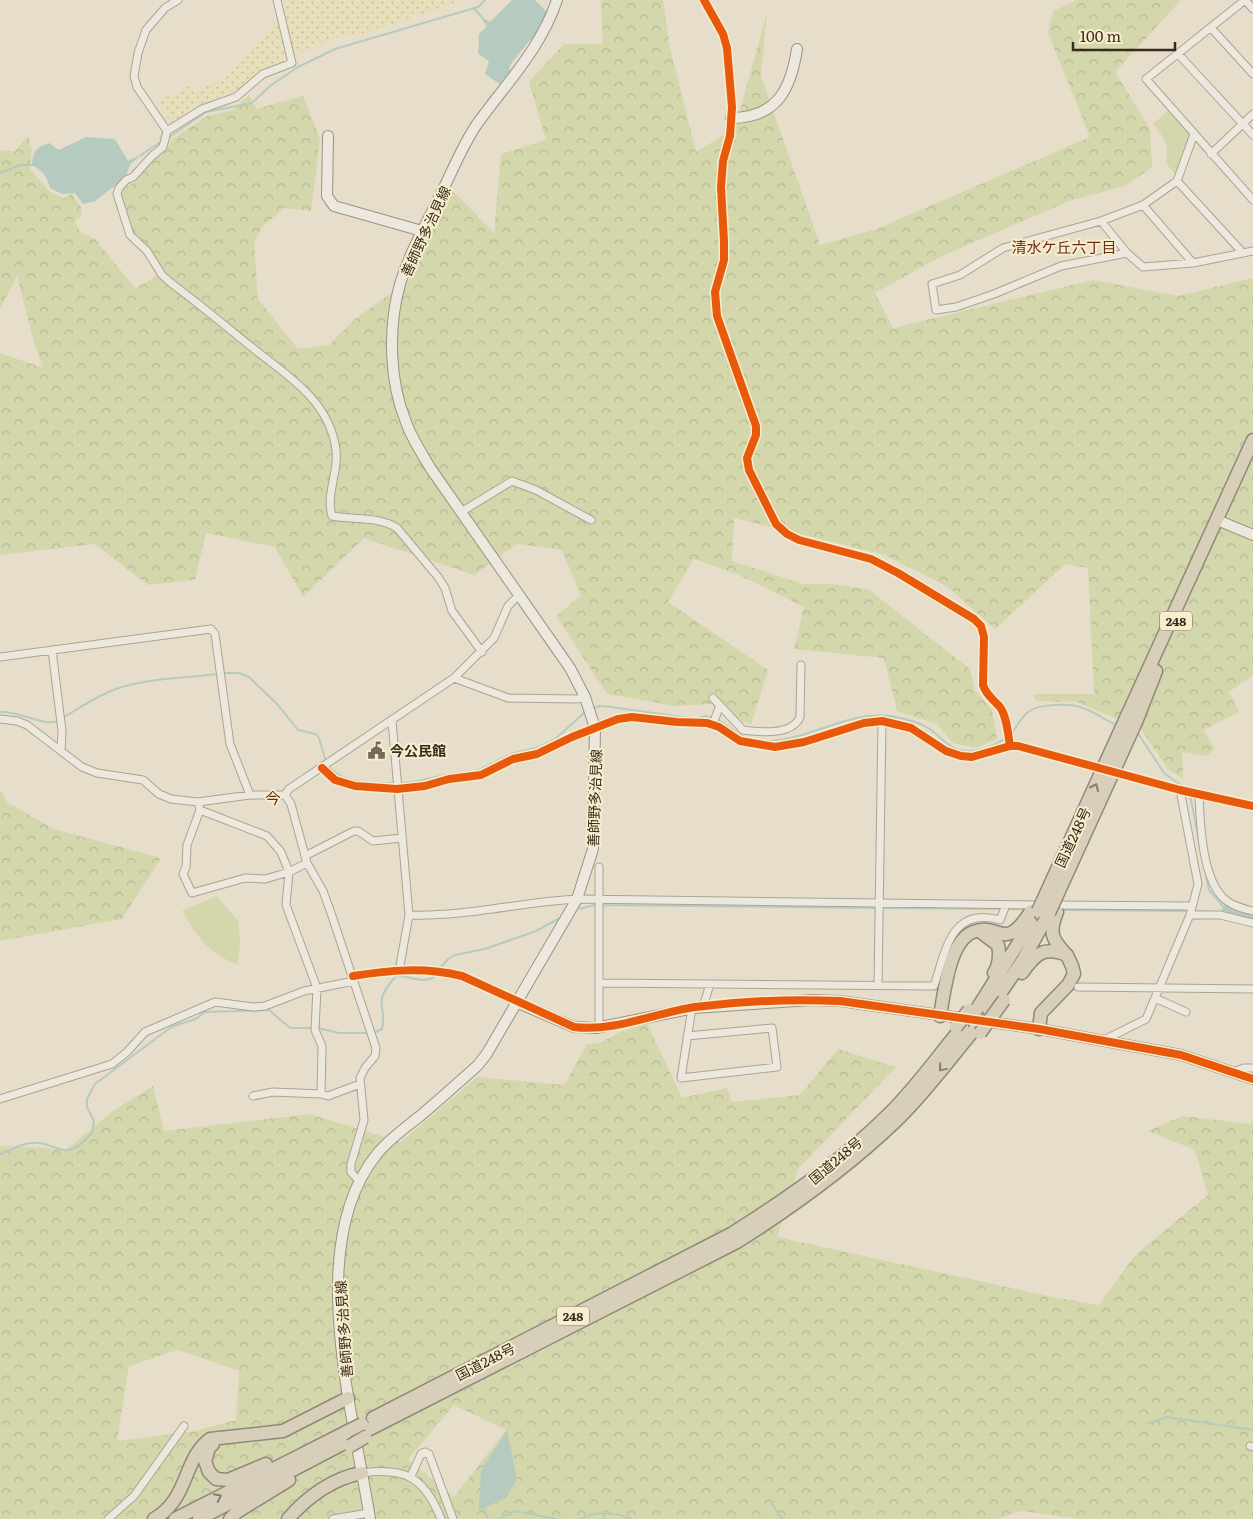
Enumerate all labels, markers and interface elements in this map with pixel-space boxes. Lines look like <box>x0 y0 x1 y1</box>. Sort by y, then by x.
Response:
scale bar <box>1073 20 1176 52</box>
text: 100 m <box>1080 24 1121 47</box>
street label: 善師野多治見線 <box>395 182 455 280</box>
district label: 清水ケ丘六丁目 <box>1011 235 1117 258</box>
road number: 248 <box>1160 612 1192 630</box>
public building icon: 今公民館 <box>366 740 386 760</box>
place label: 今公民館 <box>390 740 446 760</box>
street label: 善師野多治見線 <box>582 749 606 847</box>
one-way arrow <box>1088 783 1099 792</box>
district label: 今 <box>265 785 281 809</box>
street label: 国道248号 <box>1049 804 1095 870</box>
one-way arrow <box>939 1062 948 1071</box>
street label: 国道248号 <box>804 1132 866 1188</box>
street label: 善師野多治見線 <box>330 1279 356 1379</box>
road number: 248 <box>557 1306 589 1325</box>
street label: 国道248号 <box>452 1337 518 1385</box>
one-way arrow <box>213 1493 222 1503</box>

